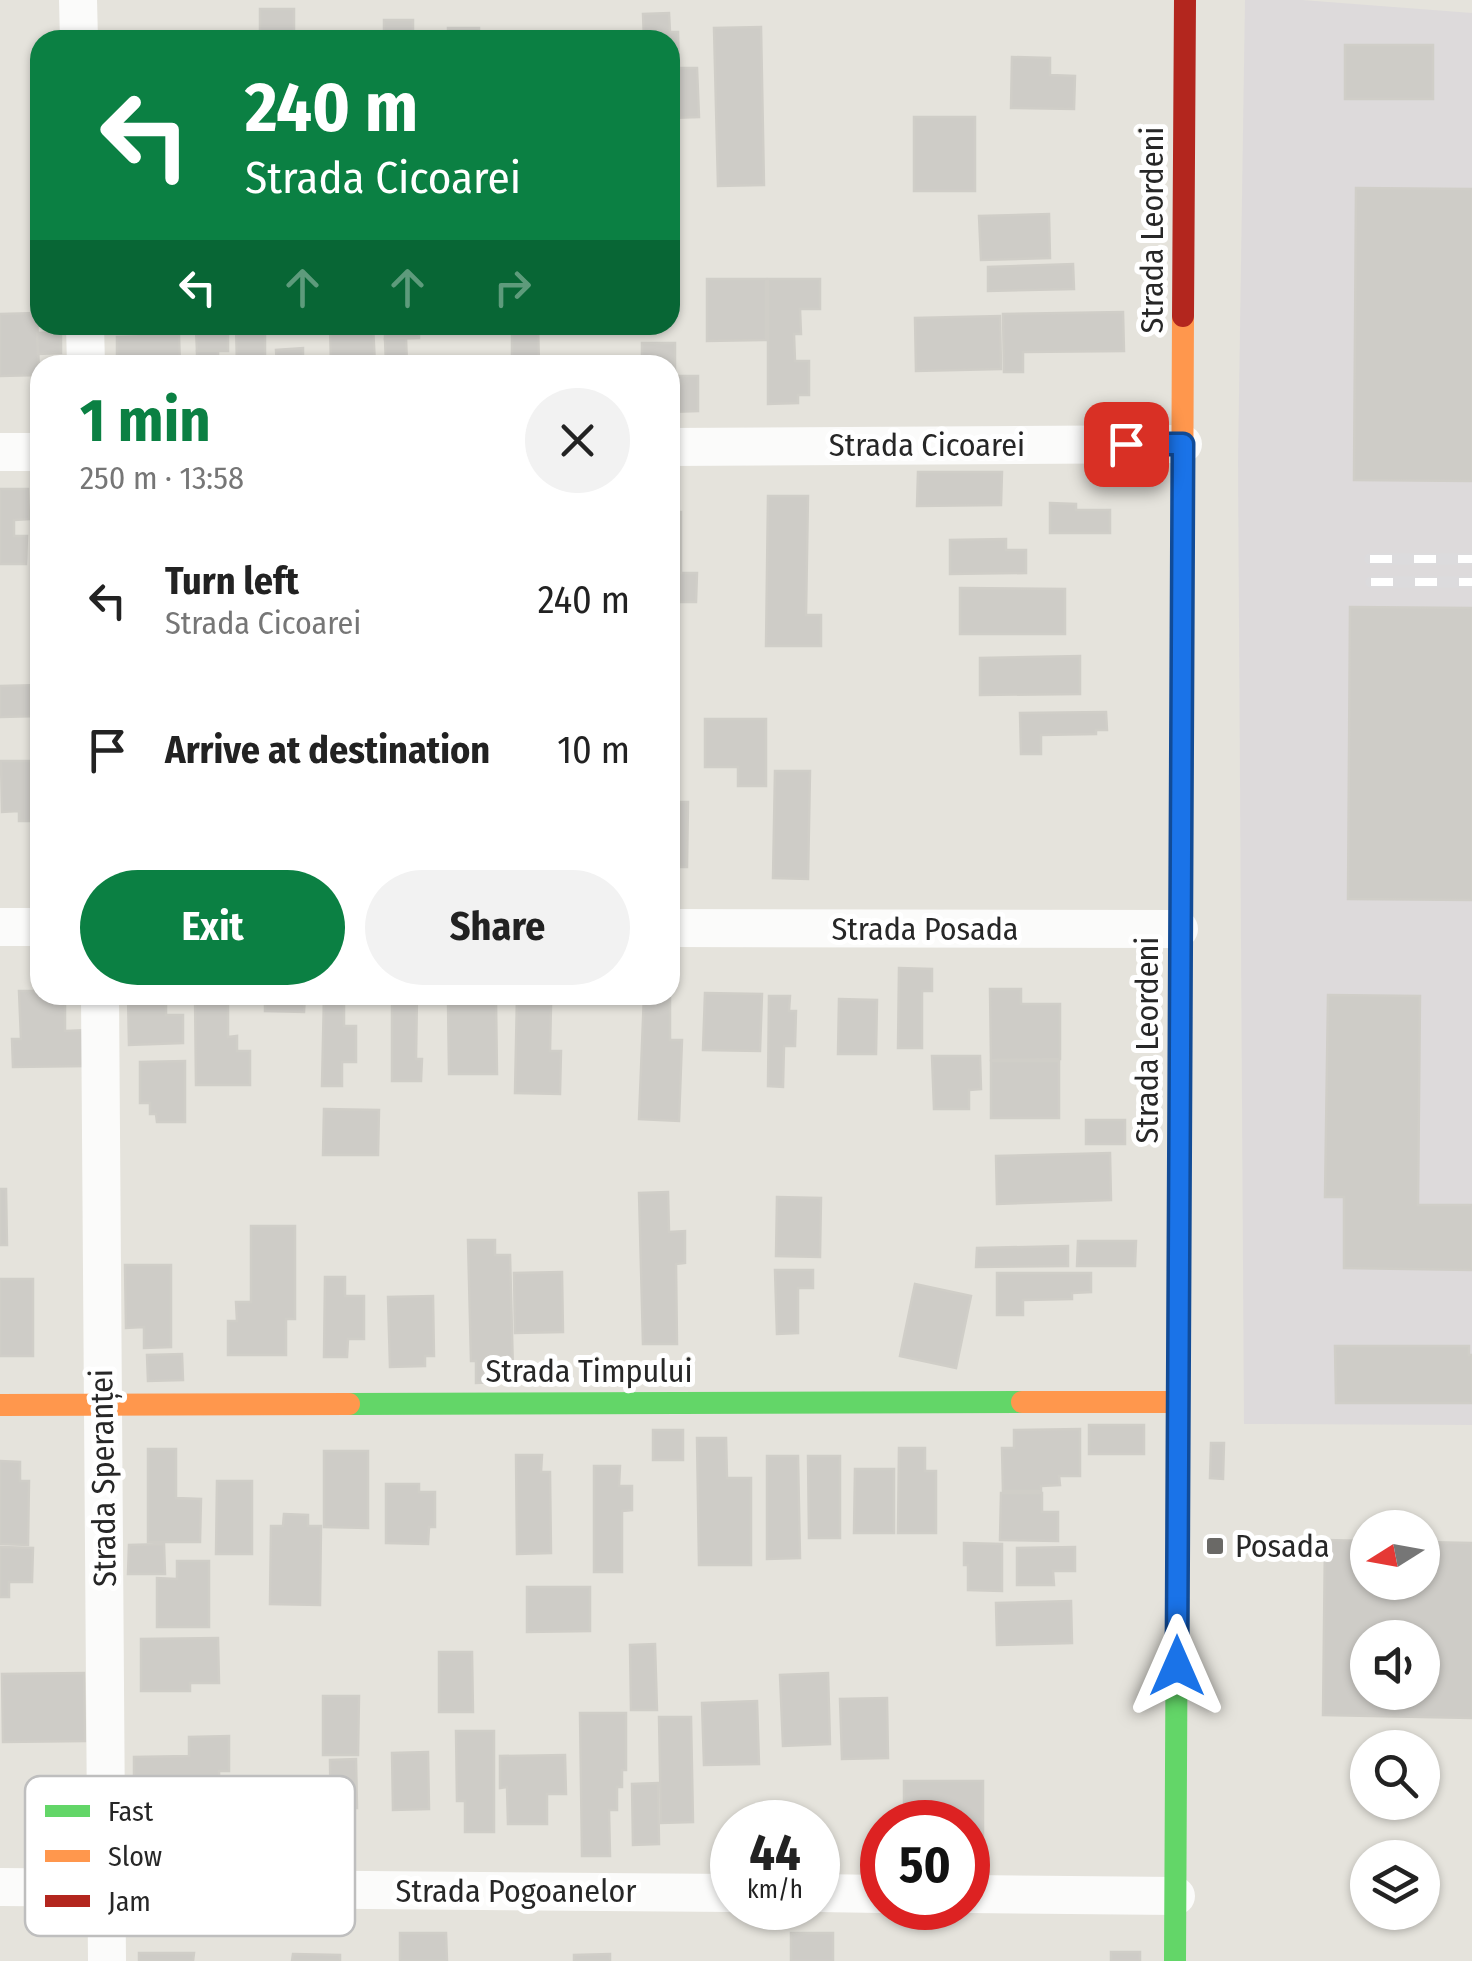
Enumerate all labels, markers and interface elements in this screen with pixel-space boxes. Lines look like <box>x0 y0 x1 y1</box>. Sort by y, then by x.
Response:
text: 240 m <box>245 66 418 150</box>
icon: left <box>80 70 210 200</box>
street label: Strada Leordeni <box>1133 127 1171 333</box>
text: Strada Cicoarei <box>245 151 521 205</box>
icon: left <box>170 260 225 315</box>
icon: ahead <box>275 260 330 315</box>
icon: ahead <box>380 260 435 315</box>
icon: right <box>485 260 540 315</box>
text: 1 min <box>80 385 211 457</box>
button: close <box>525 388 630 493</box>
pin <box>1084 402 1169 487</box>
icon: arrive <box>1099 417 1154 472</box>
street label: Strada Cicoarei <box>829 426 1025 464</box>
text: 250 m · 13:58 <box>80 459 244 497</box>
text: Turn left <box>165 558 299 604</box>
icon: left <box>80 573 135 628</box>
text: 240 m <box>538 577 630 623</box>
text: Strada Cicoarei <box>165 604 361 642</box>
icon: arrive <box>80 723 135 778</box>
text: Arrive at destination <box>165 727 490 773</box>
text: 10 m <box>557 727 630 773</box>
button: Exit <box>80 870 345 985</box>
button: Share <box>365 870 630 985</box>
street label: Strada Posada <box>831 910 1019 948</box>
street label: Strada Leordeni <box>1128 937 1166 1143</box>
street label: Strada Timpului <box>485 1352 693 1390</box>
street label: Strada Speranței <box>82 1369 125 1587</box>
north arrow <box>1350 1510 1440 1600</box>
map controls <box>1350 1510 1440 1930</box>
place label: Posada <box>1235 1527 1330 1565</box>
marker: Posada <box>1204 1535 1226 1557</box>
position arrow <box>1125 1614 1229 1718</box>
button: sound <box>1350 1620 1440 1710</box>
button: search <box>1350 1730 1440 1820</box>
legend <box>25 1776 355 1936</box>
text: Fast <box>108 1795 154 1828</box>
speed limit sign: 50 <box>860 1800 990 1930</box>
text: 44 <box>749 1823 801 1883</box>
text: Slow <box>108 1840 162 1873</box>
button: layers <box>1350 1840 1440 1930</box>
street label: Strada Pogoanelor <box>396 1872 636 1910</box>
text: km/h <box>747 1875 803 1905</box>
text: Jam <box>108 1885 151 1918</box>

